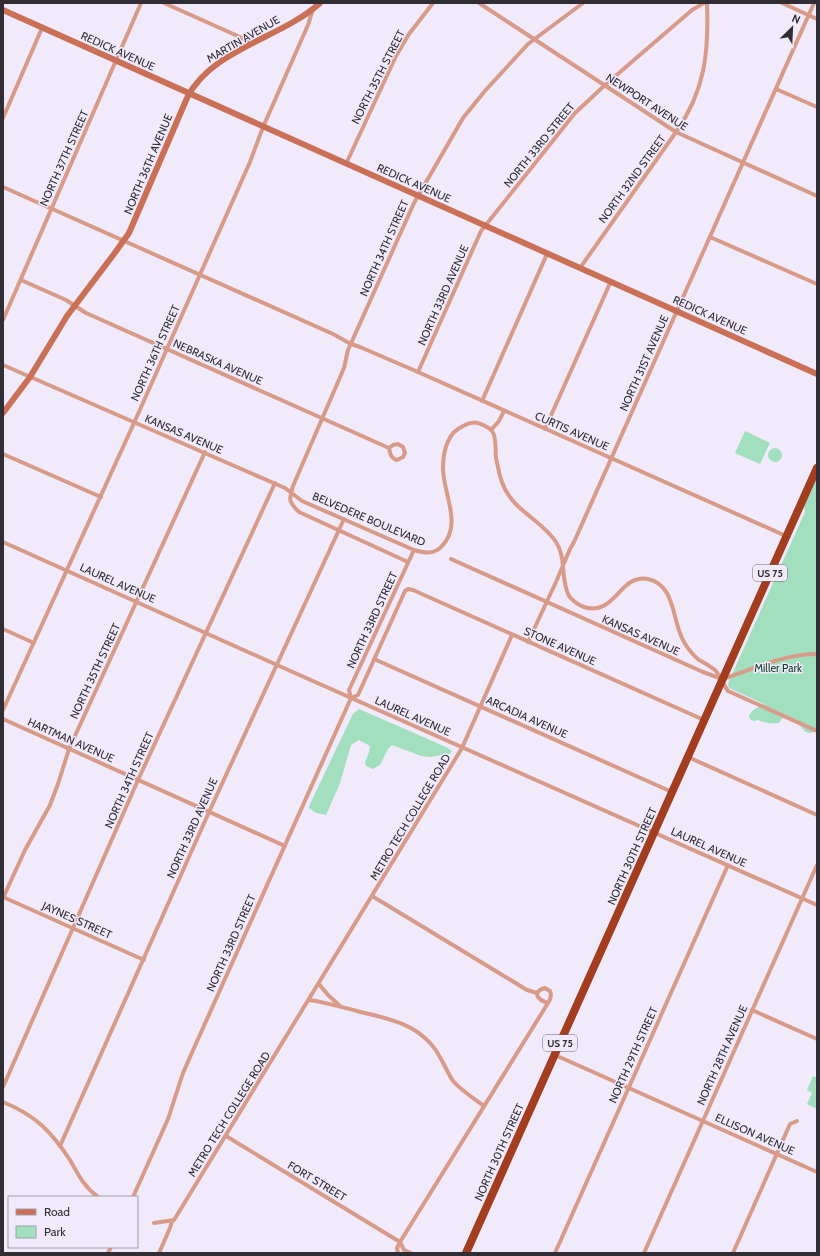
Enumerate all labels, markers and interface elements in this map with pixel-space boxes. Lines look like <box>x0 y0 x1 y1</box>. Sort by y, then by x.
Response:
north arrow <box>772 8 812 48</box>
text: N <box>790 11 802 27</box>
street label: MARTIN AVENUE <box>204 12 282 66</box>
street label: NORTH 35TH STREET <box>348 27 408 126</box>
street label: REDICK AVENUE <box>79 28 157 74</box>
street label: NEWPORT AVENUE <box>603 70 691 134</box>
street label: NORTH 33RD STREET <box>501 100 577 190</box>
street label: NORTH 37TH STREET <box>37 108 92 208</box>
street label: NORTH 36TH AVENUE <box>121 112 175 216</box>
street label: NORTH 32ND STREET <box>595 132 669 226</box>
street label: REDICK AVENUE <box>375 160 453 206</box>
street label: NORTH 34TH STREET <box>356 198 412 298</box>
street label: NORTH 33RD AVENUE <box>415 243 471 347</box>
street label: REDICK AVENUE <box>671 292 749 338</box>
street label: NORTH 36TH STREET <box>127 303 183 403</box>
street label: NORTH 31ST AVENUE <box>616 313 672 413</box>
street label: NEBRASKA AVENUE <box>171 336 265 388</box>
street label: CURTIS AVENUE <box>533 408 611 454</box>
street label: KANSAS AVENUE <box>143 411 225 457</box>
street label: BELVEDERE BOULEVARD <box>310 489 428 549</box>
street label: LAUREL AVENUE <box>78 560 158 606</box>
road number: US 75 <box>753 565 787 581</box>
street label: NORTH 33RD STREET <box>344 569 401 670</box>
street label: KANSAS AVENUE <box>600 612 682 658</box>
street label: NORTH 35TH STREET <box>67 621 123 721</box>
street label: STONE AVENUE <box>522 624 598 668</box>
park label: Miller Park <box>754 661 802 675</box>
street label: LAUREL AVENUE <box>373 693 453 739</box>
street label: ARCADIA AVENUE <box>484 693 570 741</box>
street label: HARTMAN AVENUE <box>25 715 117 765</box>
street label: NORTH 34TH STREET <box>101 730 157 830</box>
street label: METRO TECH COLLEGE ROAD <box>367 751 453 883</box>
street label: NORTH 33RD AVENUE <box>164 776 220 880</box>
street label: NORTH 30TH STREET <box>604 805 660 907</box>
street label: LAUREL AVENUE <box>669 824 749 870</box>
street label: NORTH 33RD STREET <box>203 892 259 994</box>
street label: JAYNES STREET <box>39 898 114 942</box>
street label: NORTH 28TH AVENUE <box>694 1003 750 1107</box>
street label: NORTH 29TH STREET <box>605 1005 661 1105</box>
road number: US 75 <box>543 1035 577 1051</box>
street label: METRO TECH COLLEGE ROAD <box>185 1049 273 1179</box>
street label: NORTH 30TH STREET <box>471 1101 527 1203</box>
street label: ELLISON AVENUE <box>713 1110 797 1158</box>
street label: FORT STREET <box>285 1158 349 1204</box>
legend <box>8 1196 138 1248</box>
text: Road <box>44 1204 70 1219</box>
text: Park <box>44 1224 66 1239</box>

